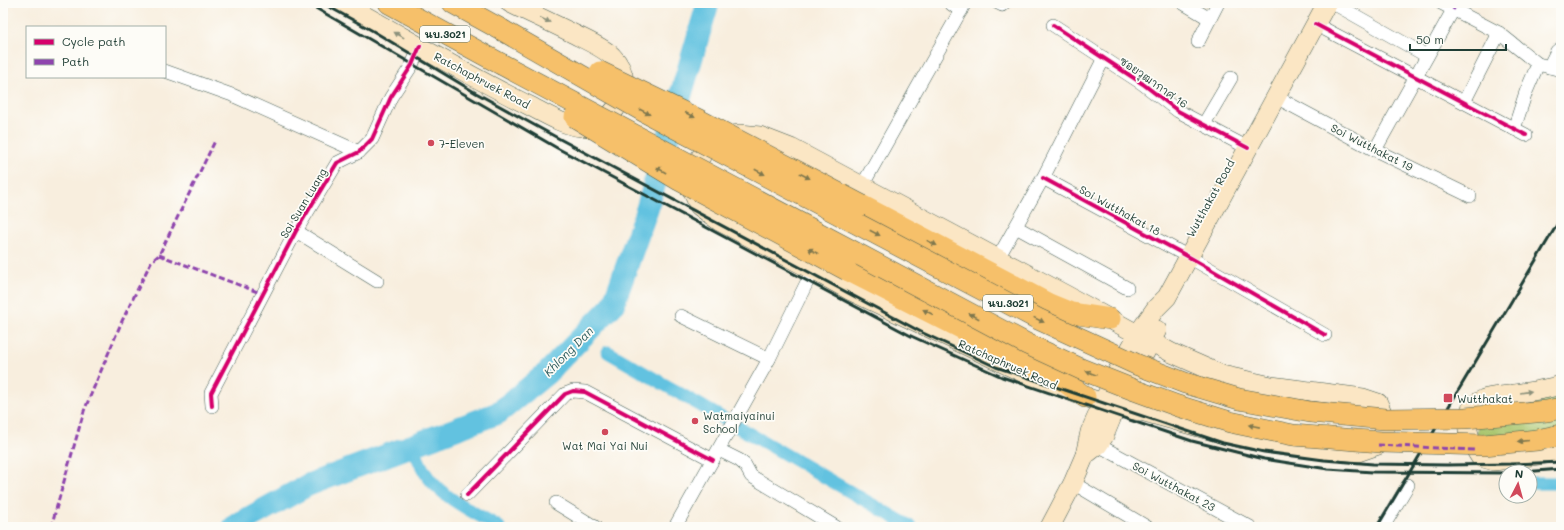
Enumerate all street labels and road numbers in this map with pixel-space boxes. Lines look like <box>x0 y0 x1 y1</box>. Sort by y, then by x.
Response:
road number: นบ.3021 <box>420 26 470 42</box>
street label: Ratchaphruek Road <box>432 48 533 112</box>
street label: ซอยวุฒากาศ 16 <box>1115 53 1191 114</box>
street label: Soi Wutthakat 19 <box>1328 120 1416 174</box>
street label: Wutthakat Road <box>1182 156 1238 240</box>
street label: Soi Suan Luang <box>276 165 330 241</box>
street label: Soi Wutthakat 18 <box>1077 181 1164 239</box>
road number: นบ.3021 <box>983 295 1033 311</box>
street label: Ratchaphruek Road <box>956 336 1060 392</box>
street label: Soi Wutthakat 23 <box>1130 458 1218 514</box>

